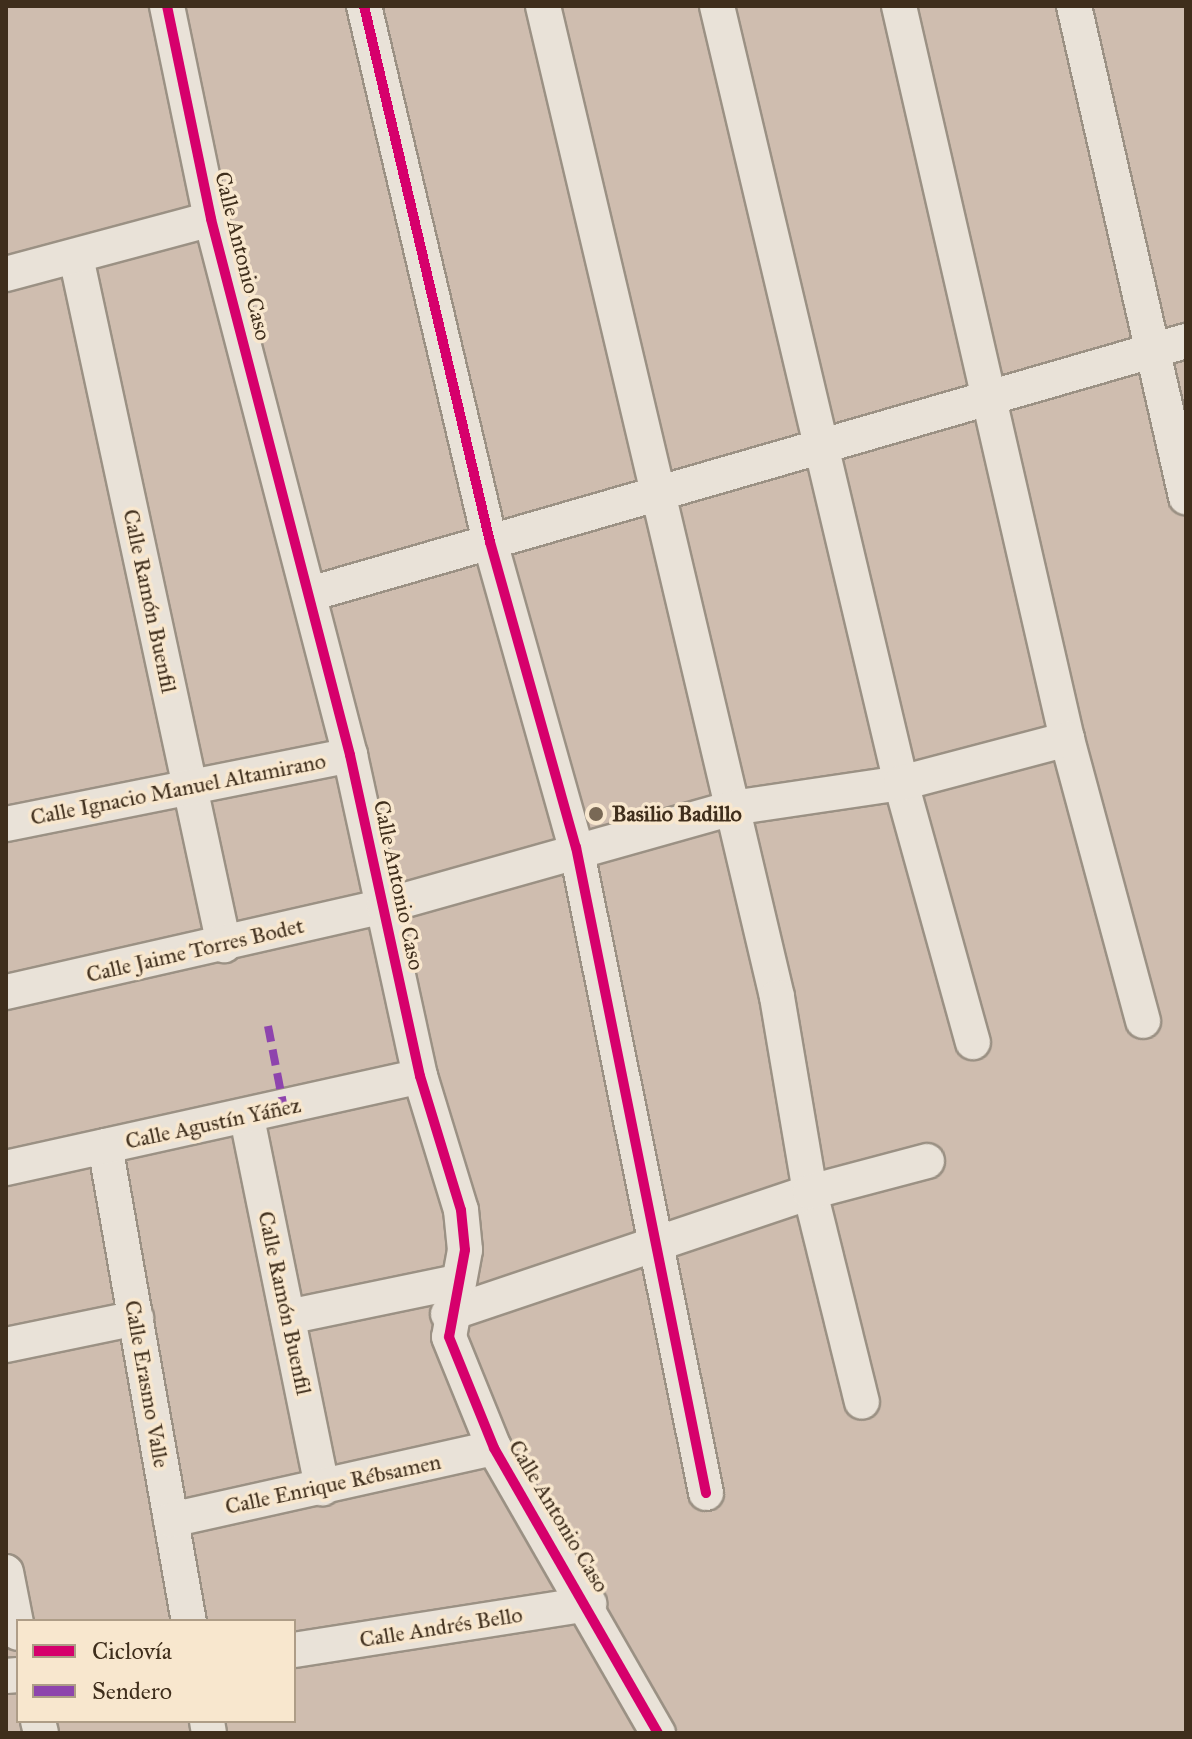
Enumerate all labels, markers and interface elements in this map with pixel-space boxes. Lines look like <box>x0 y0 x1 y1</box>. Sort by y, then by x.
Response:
street label: Calle Antonio Caso <box>209 169 277 343</box>
street label: Calle Ramón Buenfil <box>118 507 182 695</box>
street label: Calle Ignacio Manuel Altamirano <box>28 747 328 831</box>
street label: Calle Antonio Caso <box>368 798 430 972</box>
place label: Basilio Badillo <box>612 801 742 827</box>
marker: Basilio Badillo <box>587 805 605 823</box>
street label: Calle Jaime Torres Bodet <box>84 912 306 988</box>
street label: Calle Agustín Yáñez <box>123 1092 303 1154</box>
street label: Calle Ramón Buenfil <box>253 1209 317 1397</box>
street label: Calle Erasmo Valle <box>119 1298 175 1470</box>
street label: Calle Antonio Caso <box>503 1435 615 1597</box>
street label: Calle Enrique Rébsamen <box>223 1448 443 1520</box>
street label: Calle Andrés Bello <box>358 1601 524 1653</box>
legend <box>16 1619 296 1723</box>
text: Ciclovía <box>92 1636 172 1666</box>
text: Sendero <box>92 1676 172 1706</box>

